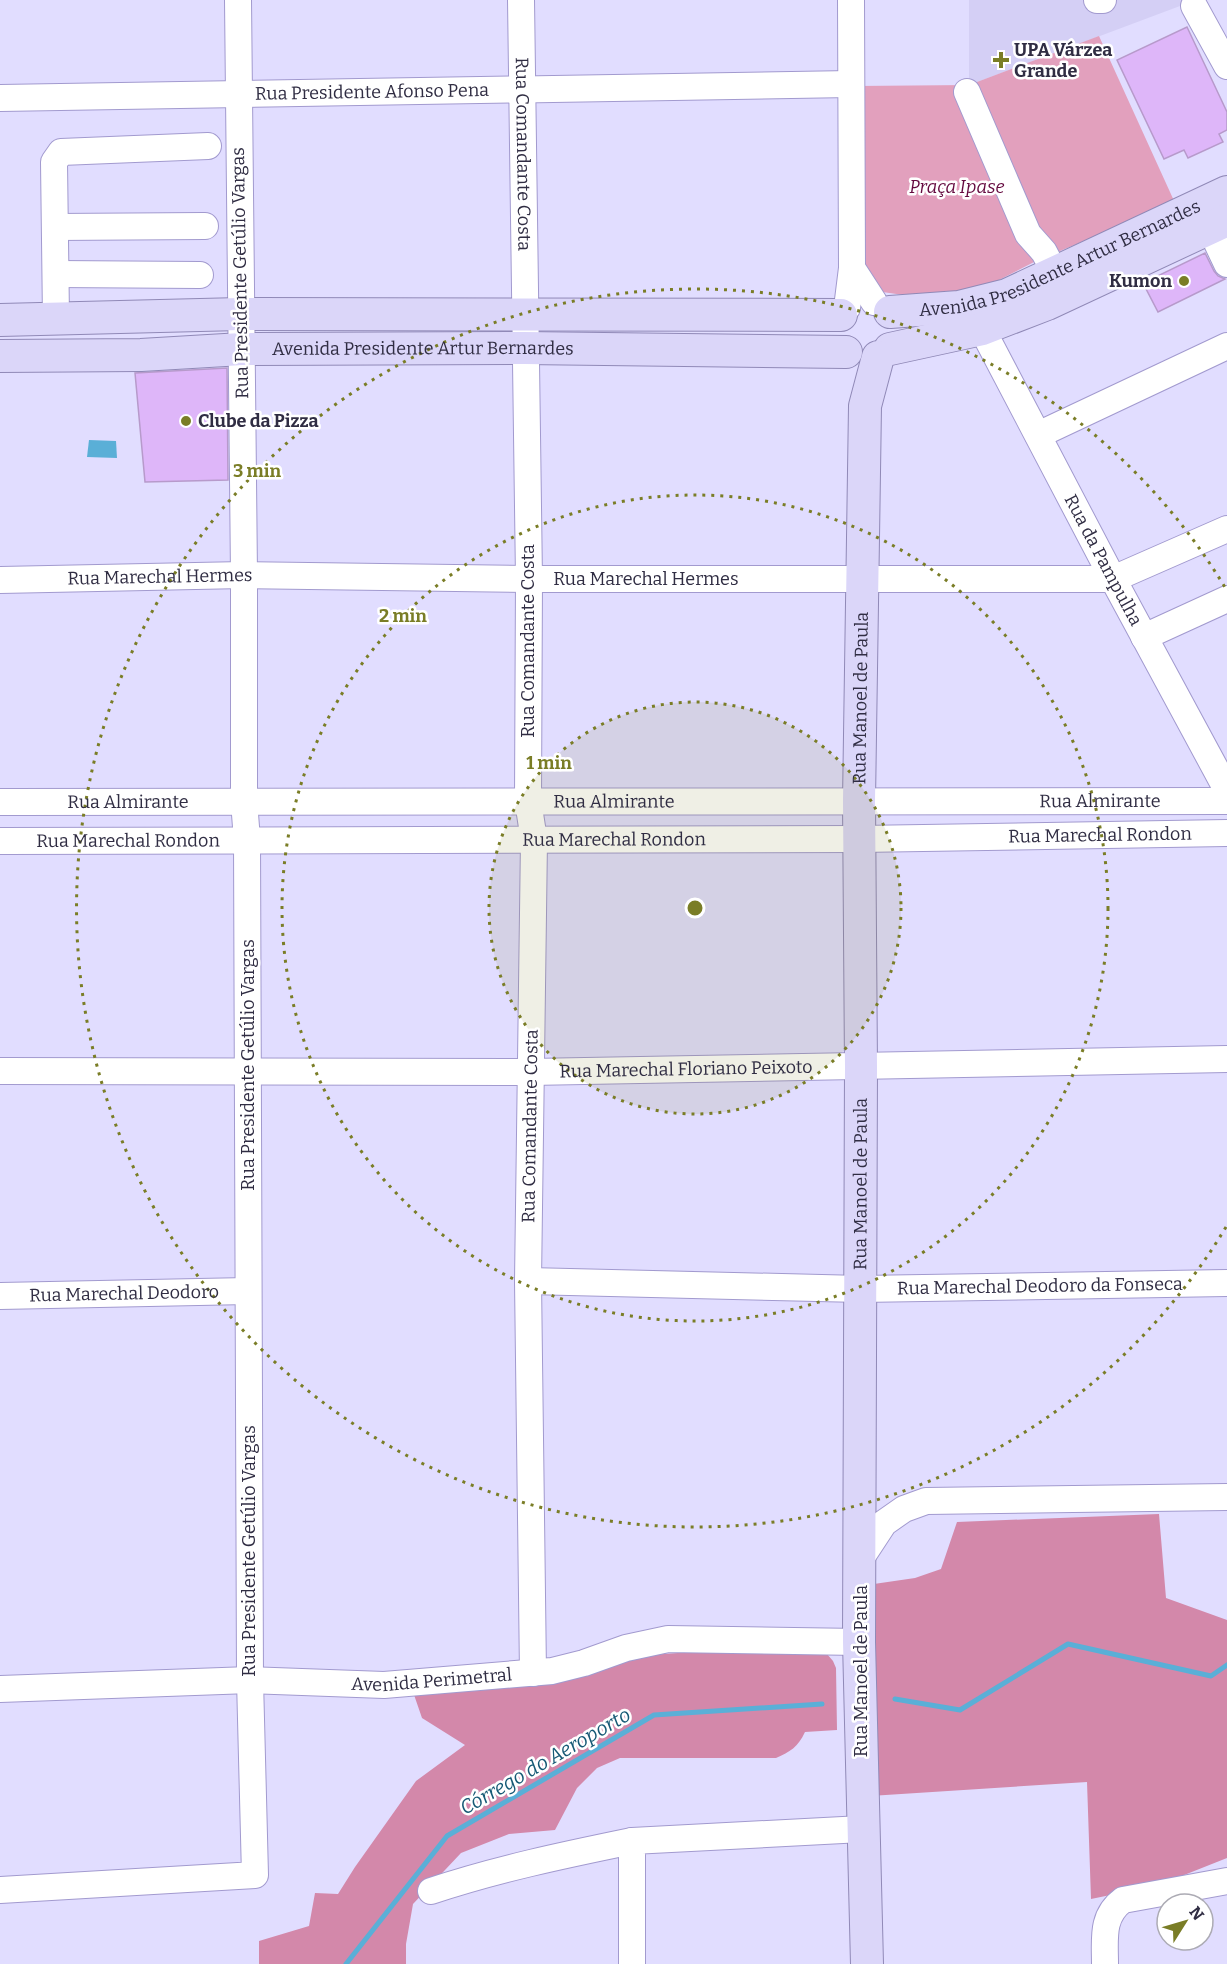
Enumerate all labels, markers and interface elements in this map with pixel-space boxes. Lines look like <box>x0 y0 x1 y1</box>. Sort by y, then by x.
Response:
place label: UPA Várzea Grande <box>1014 39 1112 82</box>
marker: UPA Várzea Grande <box>992 51 1010 69</box>
street label: Rua Comandante Costa <box>511 57 535 251</box>
street label: Rua Presidente Afonso Pena <box>255 79 489 105</box>
street label: Rua Presidente Getúlio Vargas <box>227 147 253 399</box>
park label: Praça Ipase <box>909 176 1005 198</box>
street label: Avenida Presidente Artur Bernardes <box>918 195 1204 321</box>
place label: Kumon <box>1109 270 1172 292</box>
marker: Kumon <box>1177 274 1191 288</box>
street label: Avenida Presidente Artur Bernardes <box>272 337 574 360</box>
place label: Clube da Pizza <box>198 410 319 432</box>
marker: Clube da Pizza <box>179 414 193 428</box>
text: 3 min <box>233 460 281 482</box>
street label: Rua da Pampulha <box>1060 491 1147 630</box>
street label: Rua Comandante Costa <box>517 544 539 738</box>
street label: Rua Marechal Hermes <box>67 564 253 590</box>
street label: Rua Marechal Hermes <box>553 568 739 590</box>
text: 2 min <box>379 605 427 627</box>
street label: Rua Manoel de Paula <box>848 612 873 785</box>
text: 1 min <box>526 752 572 774</box>
street label: Rua Almirante <box>553 790 675 813</box>
street label: Rua Almirante <box>1039 790 1161 812</box>
street label: Rua Almirante <box>67 791 189 813</box>
street label: Rua Marechal Rondon <box>1008 823 1193 848</box>
street label: Rua Marechal Rondon <box>522 828 706 851</box>
street label: Rua Marechal Rondon <box>36 829 220 852</box>
centre of rings <box>685 898 705 918</box>
street label: Rua Presidente Getúlio Vargas <box>237 939 259 1191</box>
street label: Rua Comandante Costa <box>517 1029 543 1223</box>
street label: Rua Marechal Floriano Peixoto <box>559 1056 813 1082</box>
street label: Rua Manoel de Paula <box>849 1098 872 1270</box>
street label: Rua Marechal Deodoro da Fonseca <box>897 1273 1183 1299</box>
street label: Rua Marechal Deodoro <box>29 1281 219 1306</box>
street label: Rua Presidente Getúlio Vargas <box>238 1425 260 1677</box>
street label: Rua Manoel de Paula <box>850 1585 872 1757</box>
street label: Avenida Perimetral <box>351 1663 513 1696</box>
water label: Córrego do Aeroporto <box>455 1702 635 1820</box>
north arrow <box>1155 1892 1215 1952</box>
text: N <box>1185 1903 1208 1924</box>

